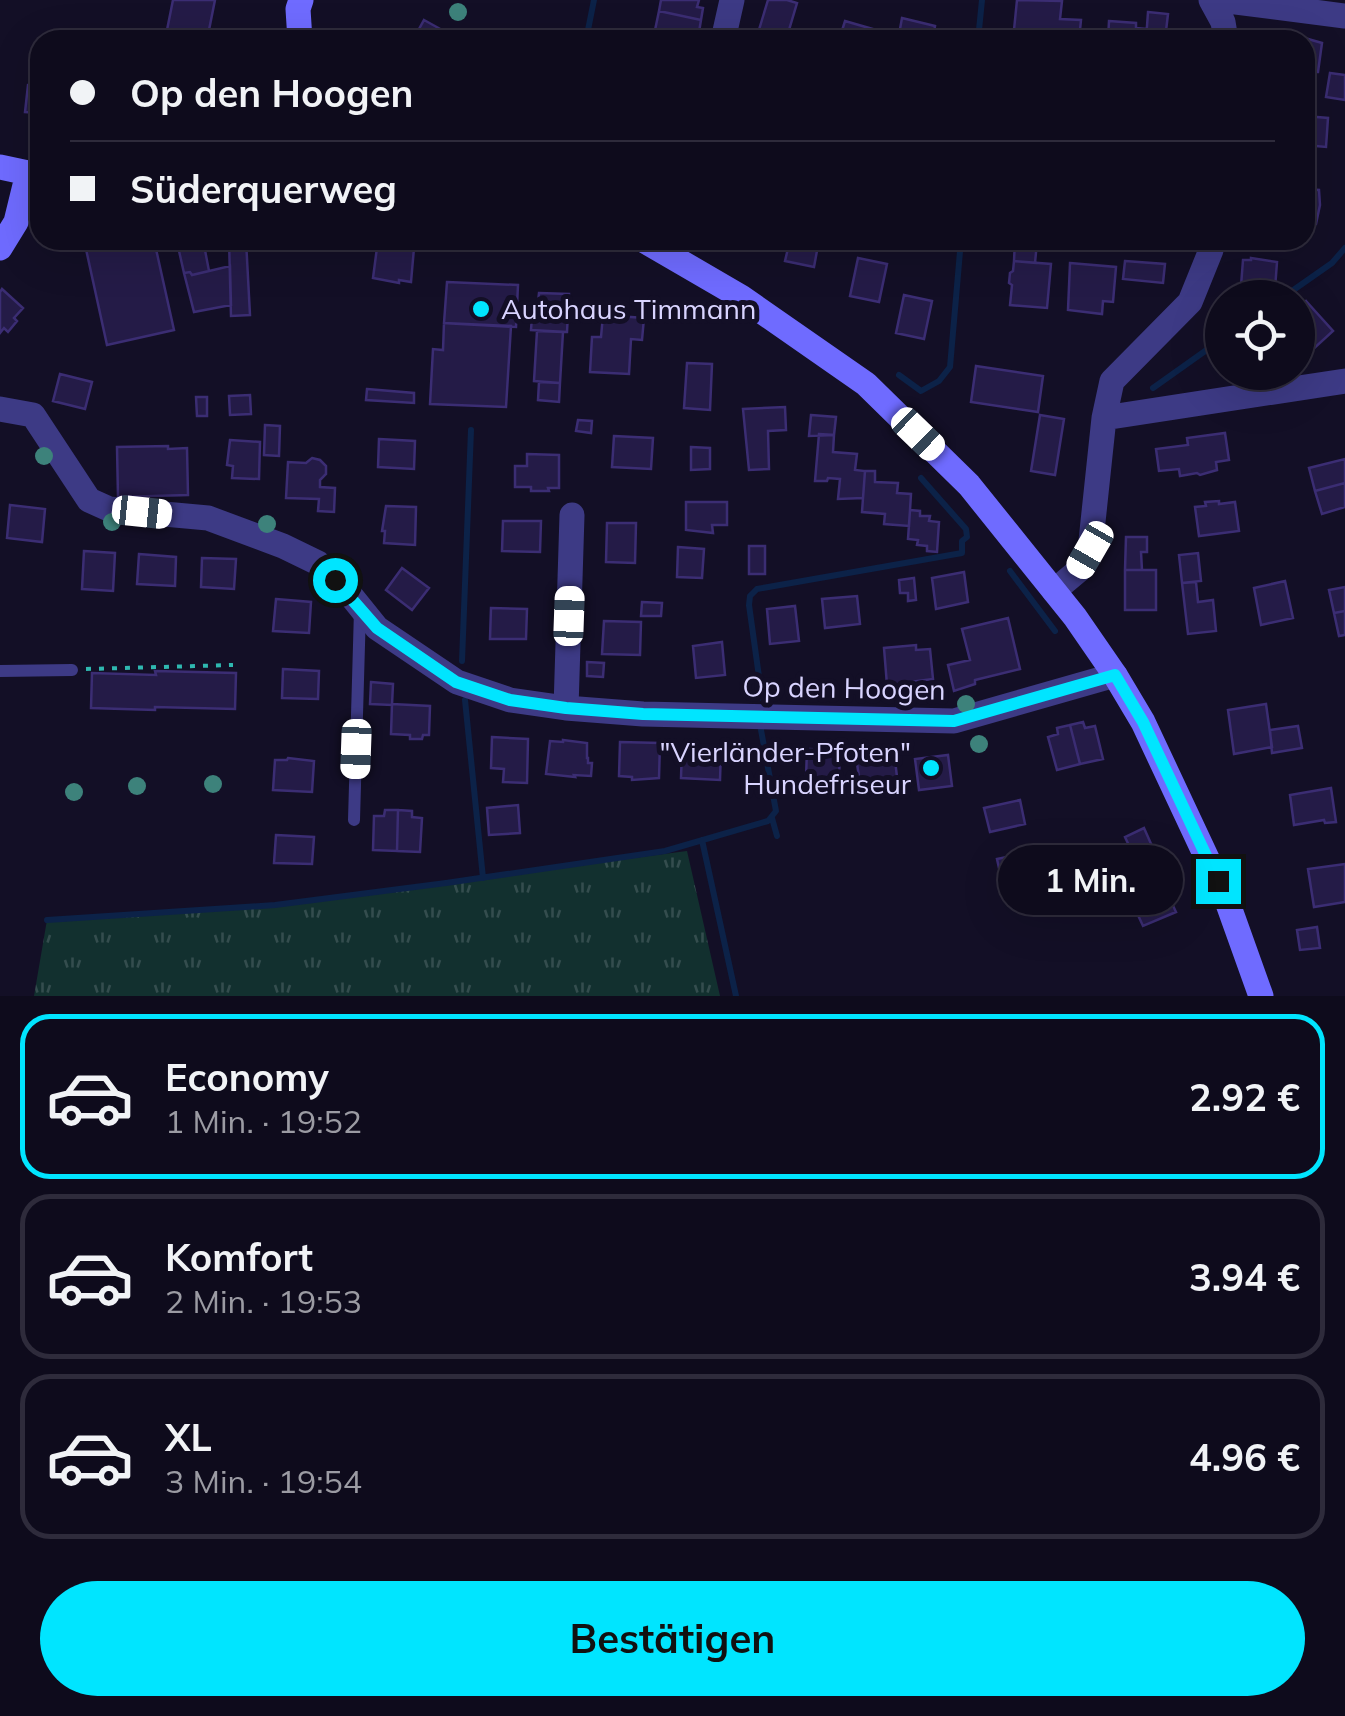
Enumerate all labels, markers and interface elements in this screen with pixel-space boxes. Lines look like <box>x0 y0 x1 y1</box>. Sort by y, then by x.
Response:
text: Op den Hoogen <box>130 69 413 117</box>
text: Süderquerweg <box>130 165 397 213</box>
map controls <box>1205 280 1315 390</box>
button: locate <box>1205 280 1315 390</box>
place label: Autohaus Timmann <box>501 291 756 326</box>
marker: Autohaus Timmann <box>470 298 492 320</box>
car <box>886 402 950 466</box>
car <box>111 494 173 530</box>
car <box>1062 517 1118 583</box>
route start <box>313 558 358 603</box>
car <box>553 585 585 647</box>
street label: Op den Hoogen <box>742 668 946 707</box>
car <box>340 718 372 780</box>
place label: "Vierländer-Pfoten" Hundefriseur <box>660 734 912 801</box>
marker: "Vierländer-Pfoten" Hundefriseur <box>920 757 942 779</box>
callout: 1 Min. <box>998 846 1183 916</box>
route end <box>1196 859 1241 904</box>
text: 1 Min. <box>1045 860 1136 900</box>
icon: car <box>45 1052 135 1142</box>
text: Economy <box>165 1053 329 1101</box>
text: 2.92 € <box>1189 1073 1300 1121</box>
text: 1 Min. · 19:52 <box>165 1101 362 1141</box>
icon: car <box>45 1232 135 1322</box>
text: Komfort <box>165 1233 313 1281</box>
text: 3.94 € <box>1189 1253 1300 1301</box>
text: 2 Min. · 19:53 <box>165 1281 362 1321</box>
icon: car <box>45 1412 135 1502</box>
text: XL <box>165 1413 212 1461</box>
text: 4.96 € <box>1189 1433 1300 1481</box>
text: 3 Min. · 19:54 <box>165 1461 362 1501</box>
button: Bestätigen <box>40 1581 1305 1696</box>

